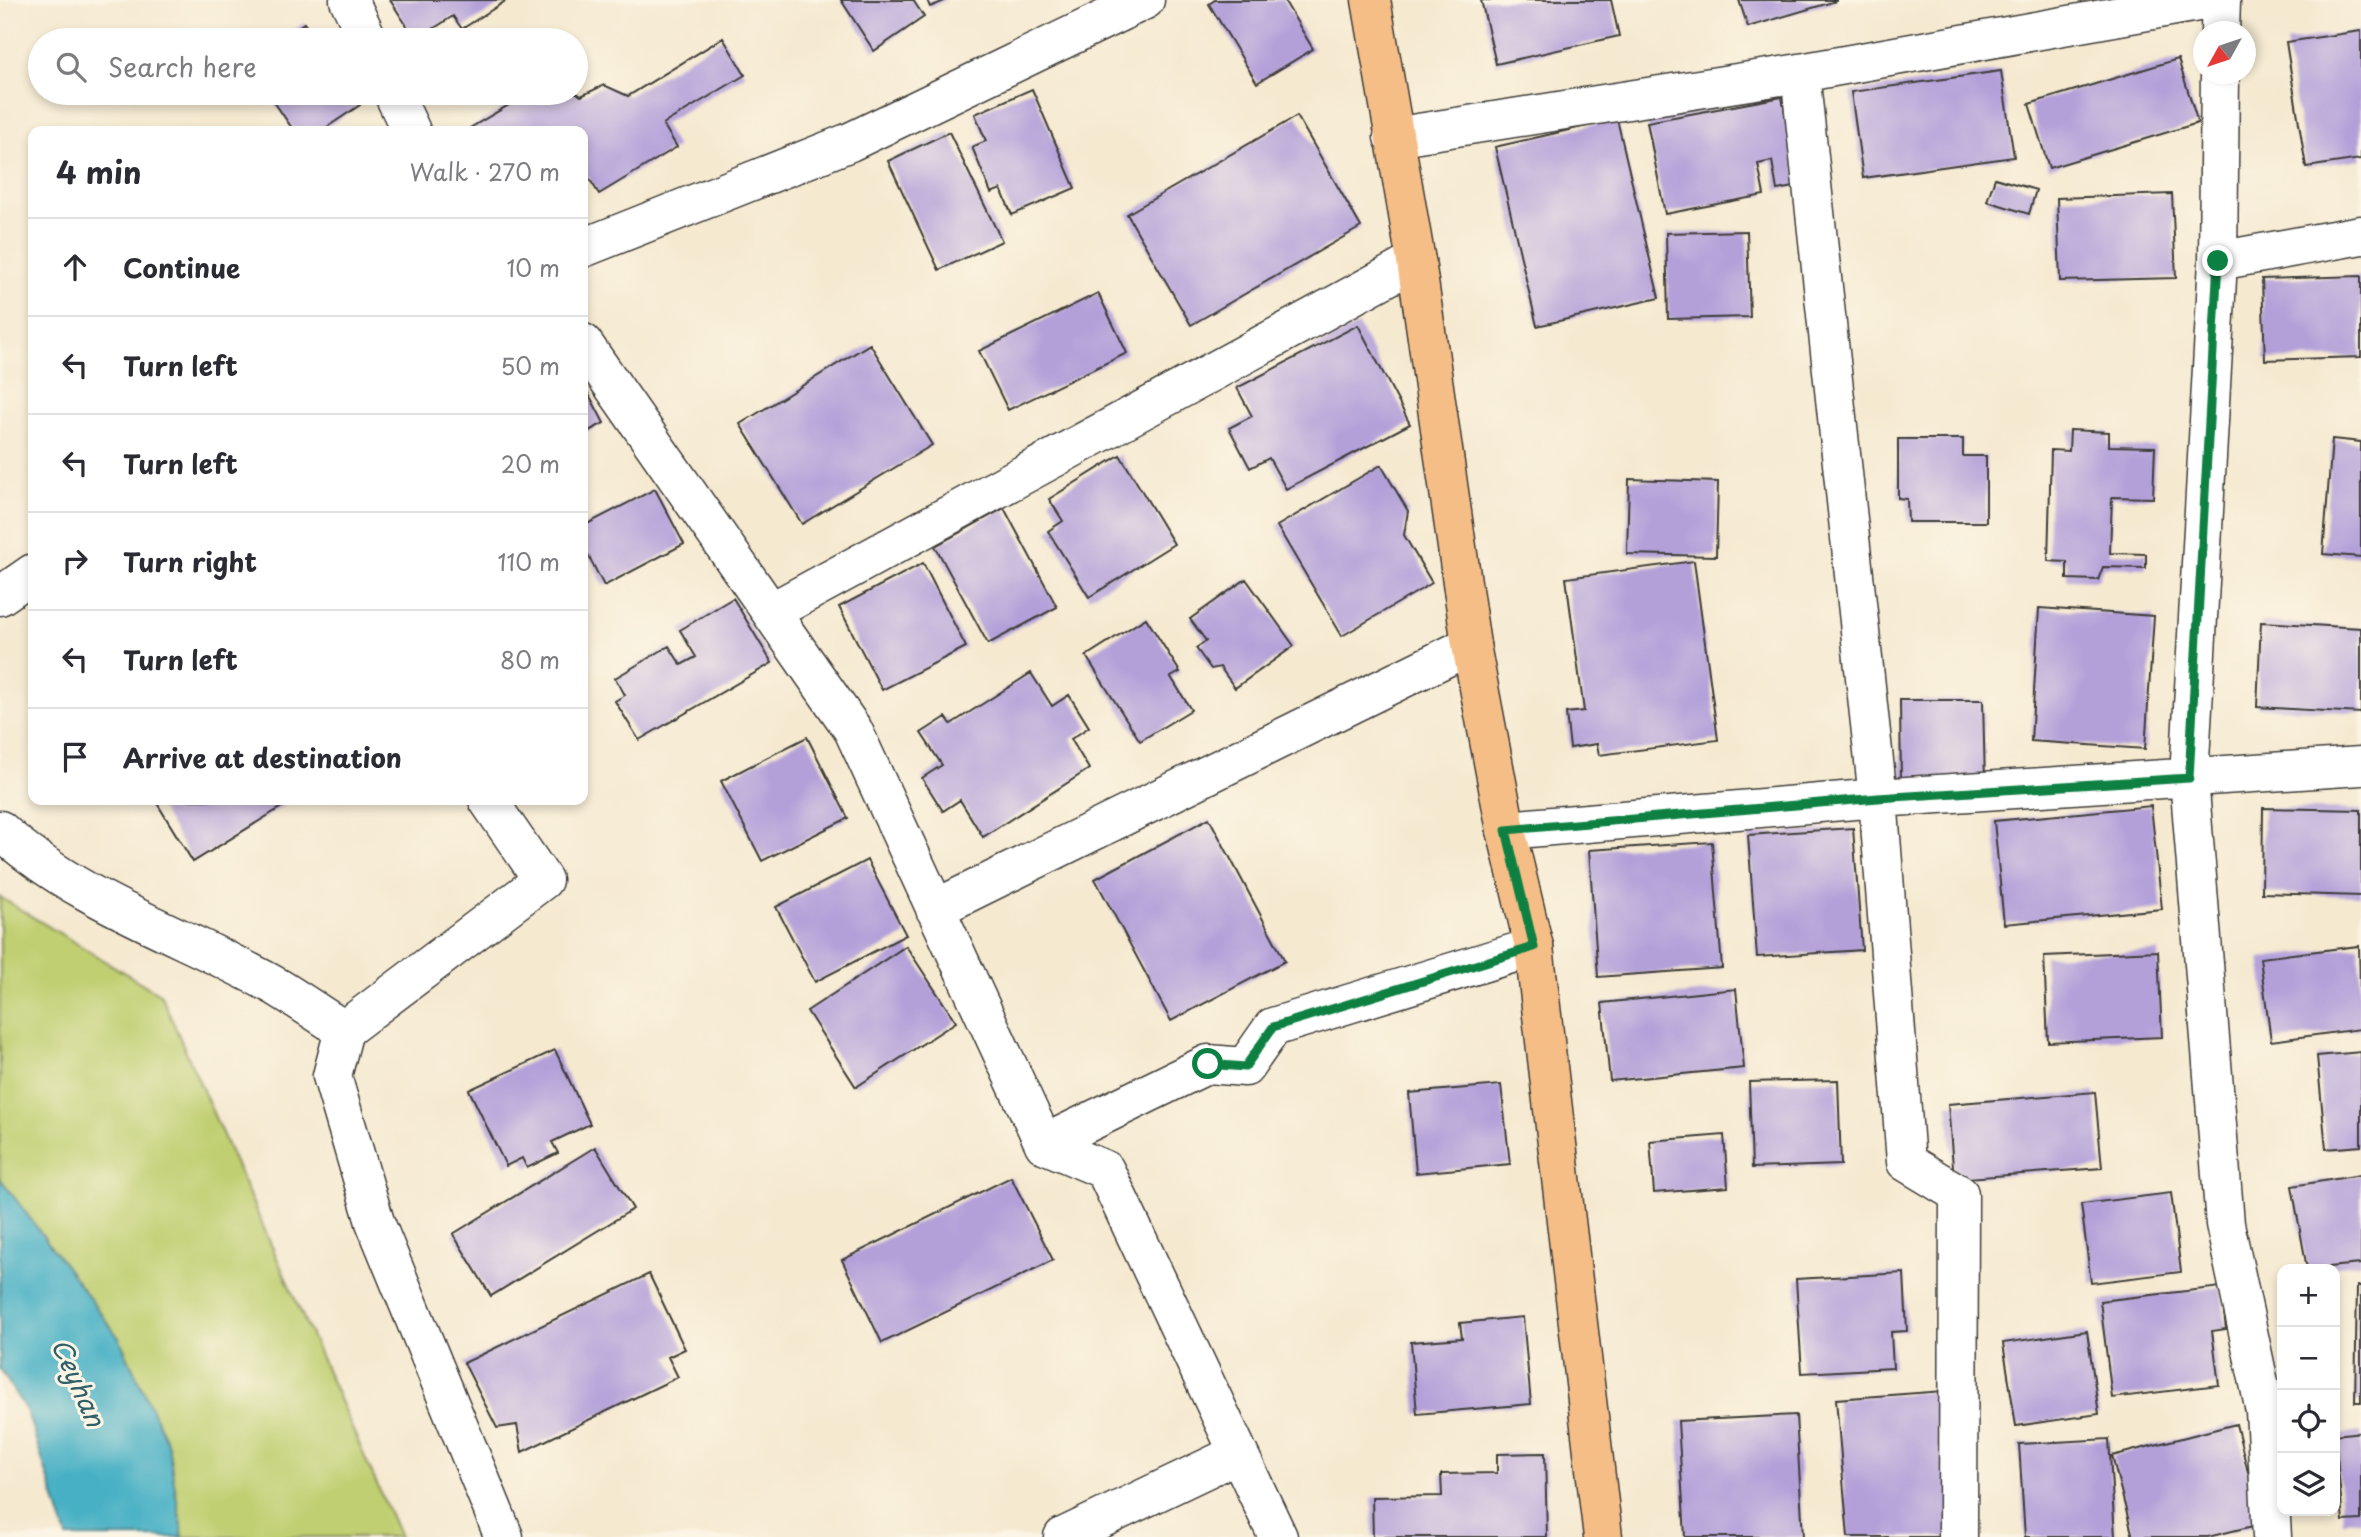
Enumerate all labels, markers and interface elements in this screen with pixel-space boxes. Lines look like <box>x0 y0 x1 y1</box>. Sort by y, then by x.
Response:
north arrow <box>2193 21 2256 84</box>
search box <box>28 28 588 105</box>
text: Search here <box>108 47 257 86</box>
icon: search <box>52 48 90 86</box>
text: 4 min <box>56 149 142 194</box>
text: Walk · 270 m <box>410 154 560 189</box>
route end <box>2202 245 2233 276</box>
icon: ahead <box>56 248 94 286</box>
text: Continue <box>123 248 240 287</box>
text: 10 m <box>506 250 560 285</box>
icon: left <box>56 346 94 384</box>
text: Turn left <box>123 346 238 385</box>
text: 50 m <box>500 348 560 383</box>
icon: left <box>56 444 94 482</box>
text: Turn left <box>123 444 238 483</box>
text: 20 m <box>501 446 560 481</box>
icon: right <box>56 542 94 580</box>
text: Turn right <box>123 542 257 581</box>
text: 110 m <box>498 544 560 579</box>
icon: left <box>56 640 94 678</box>
text: Turn left <box>123 640 238 679</box>
text: 80 m <box>500 642 560 677</box>
icon: arrive <box>56 738 94 776</box>
text: Arrive at destination <box>123 738 402 777</box>
route start <box>1192 1048 1223 1079</box>
map controls <box>2277 1264 2340 1516</box>
button: + <box>2277 1264 2340 1327</box>
button: − <box>2277 1327 2340 1390</box>
water label: Ceyhan <box>42 1332 116 1434</box>
button: locate <box>2277 1390 2340 1453</box>
button: layers <box>2277 1453 2340 1516</box>

